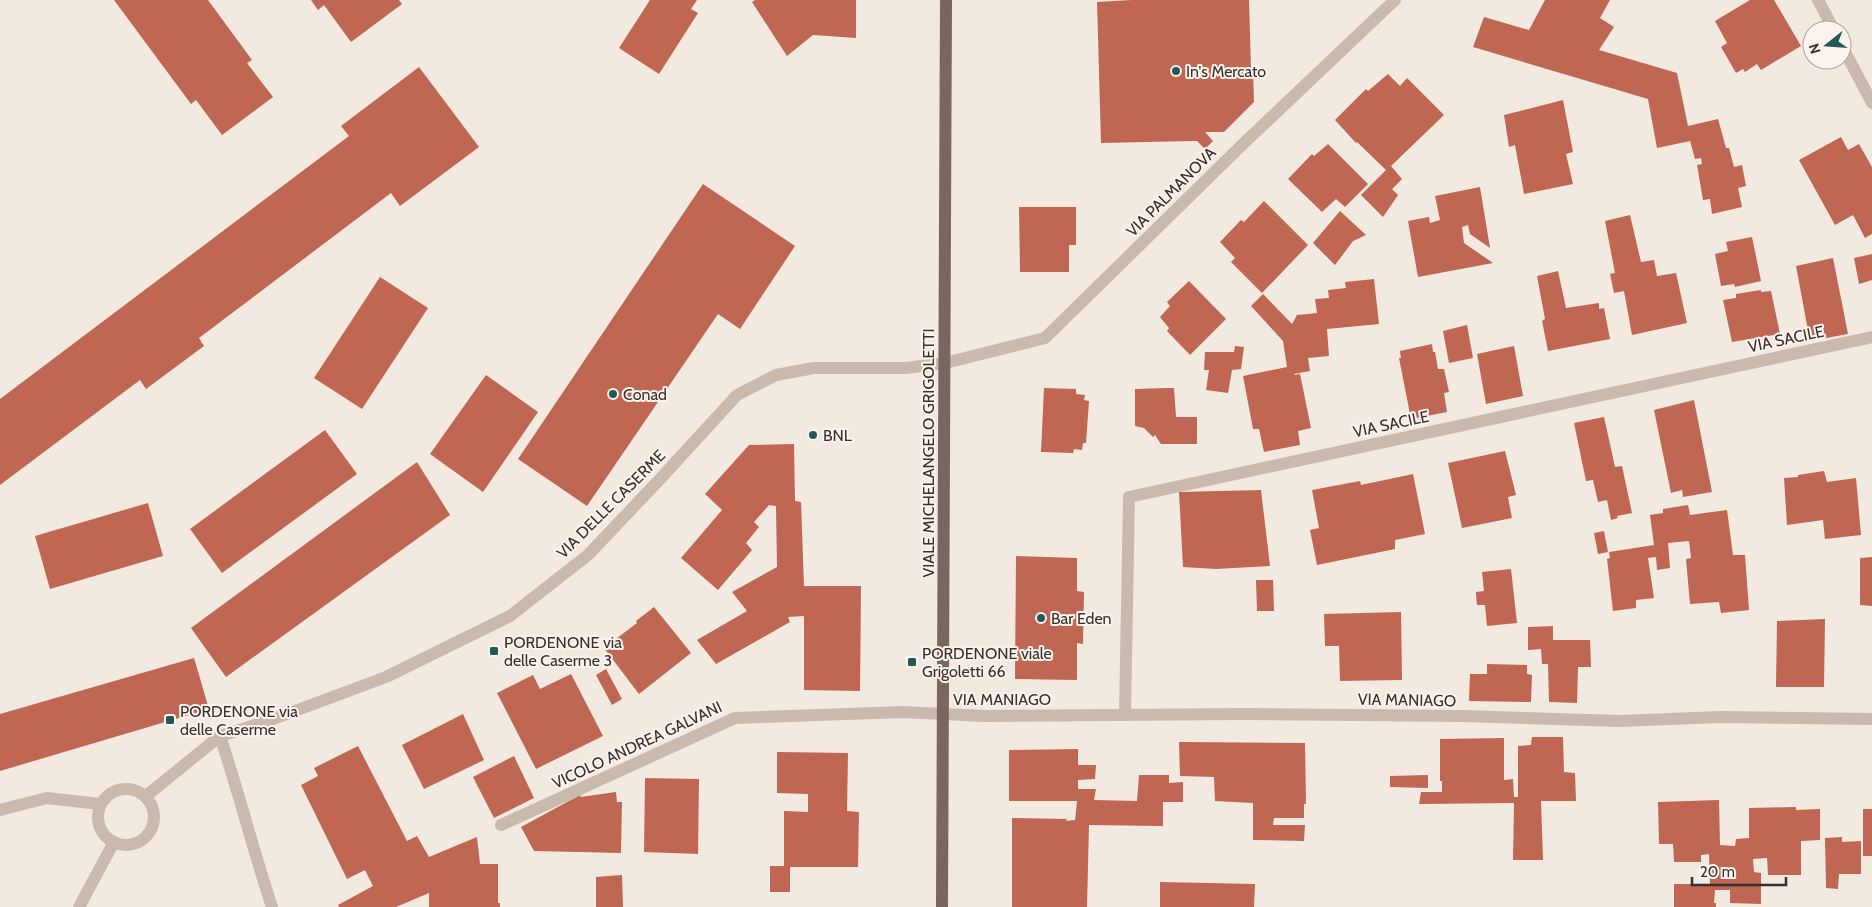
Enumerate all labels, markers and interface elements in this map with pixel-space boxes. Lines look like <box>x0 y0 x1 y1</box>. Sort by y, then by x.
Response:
north arrow <box>1802 20 1852 70</box>
text: N <box>1805 41 1825 56</box>
place label: In's Mercato <box>1186 62 1266 81</box>
marker: In's Mercato <box>1170 65 1182 77</box>
street label: VIA PALMANOVA <box>1122 143 1220 241</box>
street label: VIA SACILE <box>1746 322 1826 356</box>
street label: VIALE MICHELANGELO GRIGOLETTI <box>919 328 938 578</box>
place label: Conad <box>623 385 667 404</box>
marker: Conad <box>607 388 619 400</box>
street label: VIA SACILE <box>1351 407 1431 441</box>
place label: BNL <box>823 426 852 445</box>
marker: BNL <box>807 429 819 441</box>
street label: VIA DELLE CASERME <box>553 446 669 562</box>
place label: Bar Eden <box>1051 609 1112 628</box>
marker: Bar Eden <box>1035 612 1047 624</box>
place label: PORDENONE via delle Caserme 3 <box>504 633 622 670</box>
place label: PORDENONE viale Grigoletti 66 <box>922 644 1052 681</box>
marker: PORDENONE via delle Caserme 3 <box>488 645 500 657</box>
marker: PORDENONE viale Grigoletti 66 <box>906 656 918 668</box>
street label: VIA MANIAGO <box>953 690 1051 709</box>
street label: VIA MANIAGO <box>1358 690 1456 710</box>
street label: VICOLO ANDREA GALVANI <box>549 697 725 793</box>
place label: PORDENONE via delle Caserme <box>180 702 298 739</box>
marker: PORDENONE via delle Caserme <box>164 714 176 726</box>
scale bar <box>1692 854 1786 886</box>
text: 20 m <box>1700 863 1735 881</box>

